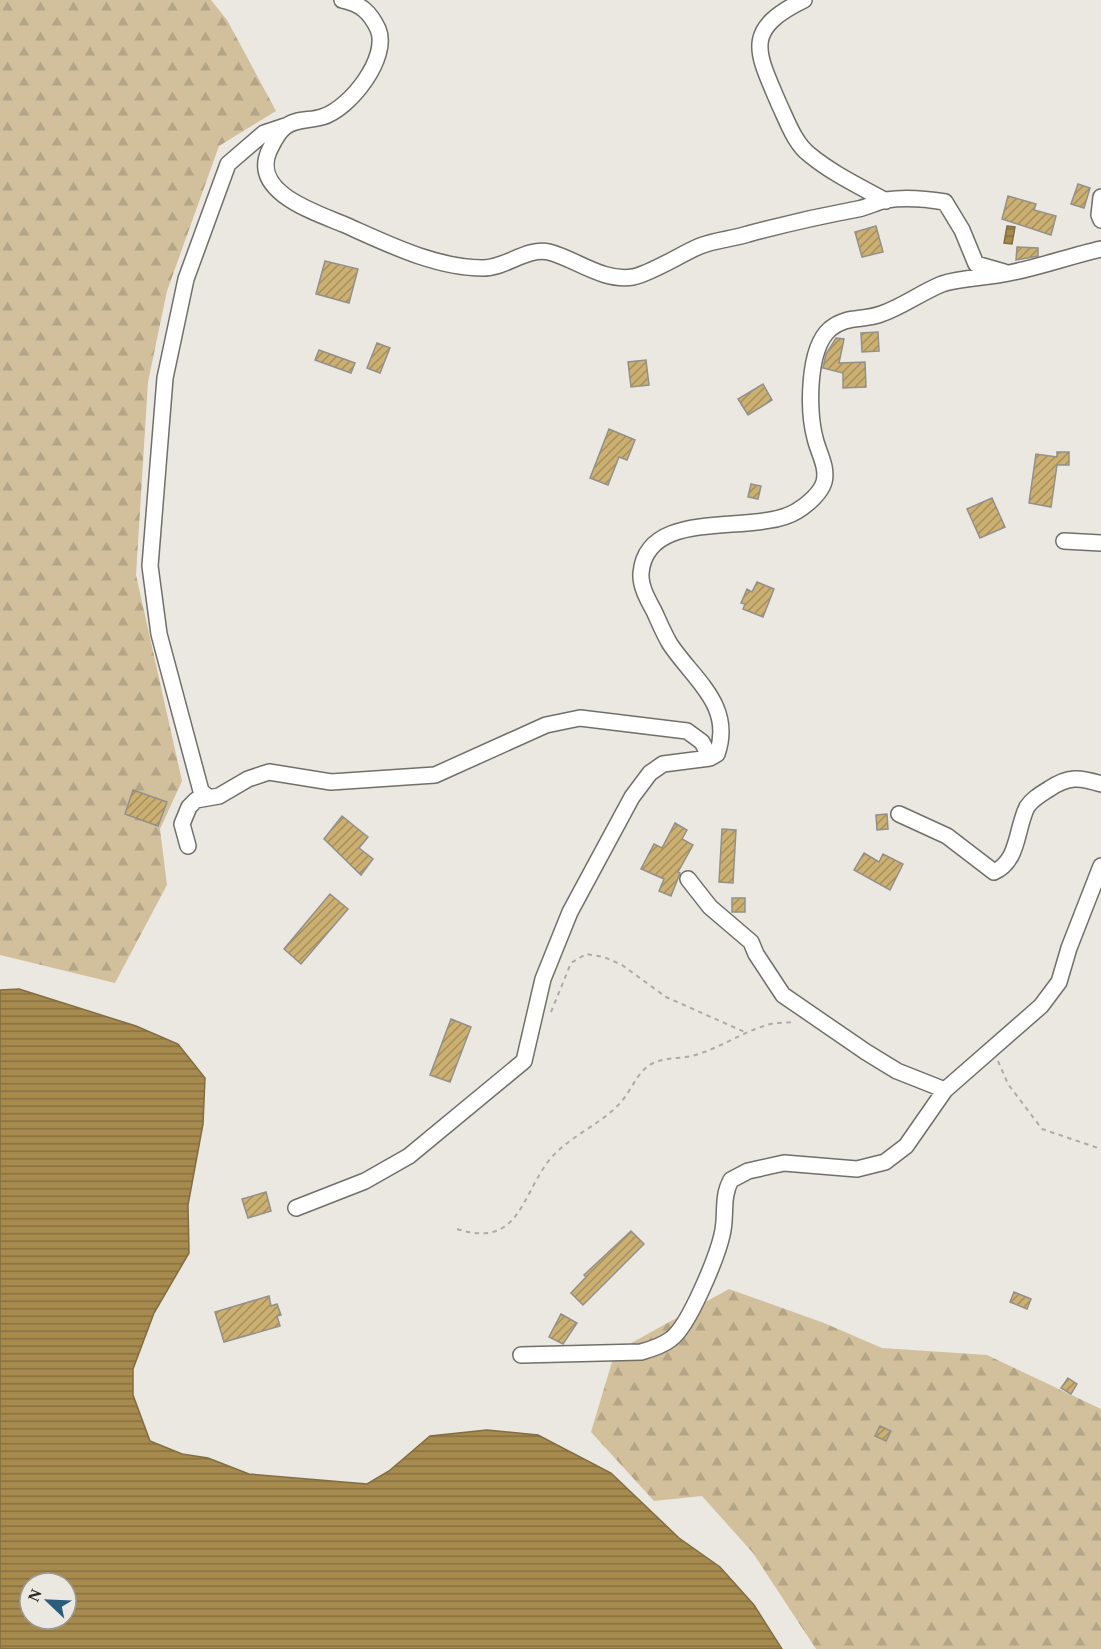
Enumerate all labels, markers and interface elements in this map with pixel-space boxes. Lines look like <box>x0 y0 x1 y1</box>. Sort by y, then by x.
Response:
north arrow <box>18 1571 78 1631</box>
text: N <box>25 1586 45 1604</box>

